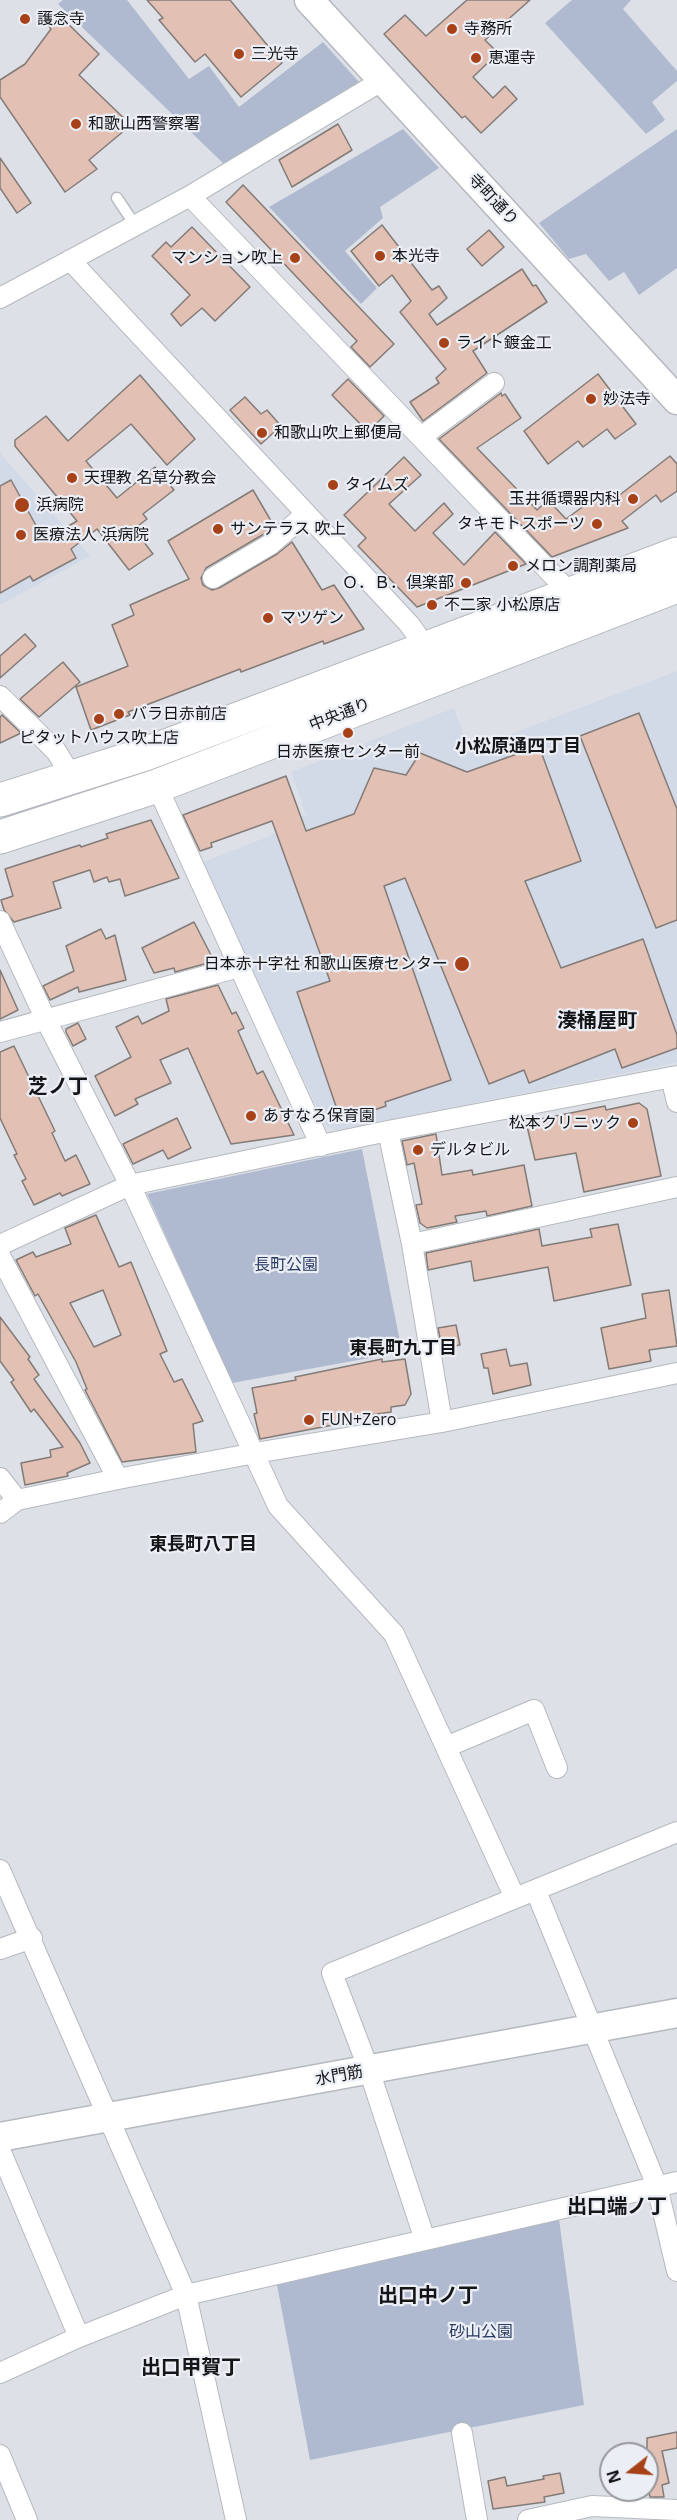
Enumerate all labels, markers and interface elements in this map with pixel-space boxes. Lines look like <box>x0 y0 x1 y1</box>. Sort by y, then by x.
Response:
place label: 護念寺 <box>37 9 85 29</box>
marker: 護念寺 <box>18 12 32 26</box>
place label: 寺務所 <box>464 19 512 39</box>
marker: 寺務所 <box>445 22 459 36</box>
place label: 三光寺 <box>251 44 299 64</box>
marker: 三光寺 <box>232 47 246 61</box>
place label: 恵運寺 <box>488 48 536 68</box>
marker: 恵運寺 <box>469 51 483 65</box>
place label: 和歌山西警察署 <box>88 114 200 134</box>
marker: 和歌山西警察署 <box>69 117 83 131</box>
street label: 寺町通り <box>464 170 522 230</box>
place label: 本光寺 <box>392 246 440 266</box>
place label: マンション吹上 <box>171 248 283 268</box>
marker: 本光寺 <box>373 249 387 263</box>
marker: マンション吹上 <box>288 251 302 265</box>
place label: ライト鍍金工 <box>456 333 552 353</box>
marker: ライト鍍金工 <box>437 336 451 350</box>
place label: 妙法寺 <box>603 389 651 409</box>
marker: 妙法寺 <box>584 392 598 406</box>
place label: 和歌山吹上郵便局 <box>274 423 402 443</box>
marker: 和歌山吹上郵便局 <box>255 426 269 440</box>
place label: 天理教 名草分教会 <box>84 468 216 488</box>
marker: 天理教 名草分教会 <box>65 471 79 485</box>
place label: タイムズ <box>345 475 409 495</box>
marker: タイムズ <box>326 478 340 492</box>
place label: 玉井循環器内科 <box>509 489 621 509</box>
marker: 玉井循環器内科 <box>626 492 640 506</box>
place label: 浜病院 <box>36 495 84 515</box>
marker: 浜病院 <box>13 496 31 514</box>
place label: タキモトスポーツ <box>457 514 585 534</box>
marker: タキモトスポーツ <box>590 517 604 531</box>
place label: サンテラス 吹上 <box>230 519 346 539</box>
marker: サンテラス 吹上 <box>211 522 225 536</box>
place label: 医療法人 浜病院 <box>33 525 149 545</box>
marker: 医療法人 浜病院 <box>14 528 28 542</box>
place label: メロン調剤薬局 <box>525 556 637 576</box>
marker: メロン調剤薬局 <box>506 559 520 573</box>
place label: Ｏ．Ｂ．倶楽部 <box>342 573 454 593</box>
marker: Ｏ．Ｂ．倶楽部 <box>459 576 473 590</box>
place label: 不二家 小松原店 <box>444 595 560 615</box>
marker: 不二家 小松原店 <box>425 598 439 612</box>
place label: マツゲン <box>280 608 344 628</box>
marker: マツゲン <box>261 611 275 625</box>
street label: 中央通り <box>307 695 373 735</box>
place label: バラ日赤前店 <box>131 704 227 724</box>
marker: バラ日赤前店 <box>112 707 126 721</box>
marker: ピタットハウス吹上店 <box>92 712 106 726</box>
marker: 日赤医療センター前 <box>341 726 355 740</box>
place label: ピタットハウス吹上店 <box>19 728 179 748</box>
district label: 小松原通四丁目 <box>455 736 581 758</box>
place label: 日赤医療センター前 <box>276 742 420 762</box>
place label: 日本赤十字社 和歌山医療センター <box>204 954 448 974</box>
marker: 日本赤十字社 和歌山医療センター <box>453 955 471 973</box>
district label: 湊桶屋町 <box>557 1009 637 1033</box>
district label: 芝ノ丁 <box>28 1075 88 1099</box>
place label: あすなろ保育園 <box>263 1106 375 1126</box>
marker: あすなろ保育園 <box>244 1109 258 1123</box>
place label: 松本クリニック <box>509 1113 621 1133</box>
marker: 松本クリニック <box>626 1116 640 1130</box>
place label: デルタビル <box>430 1140 510 1160</box>
marker: デルタビル <box>411 1143 425 1157</box>
park label: 長町公園 <box>254 1255 318 1275</box>
district label: 東長町九丁目 <box>349 1338 457 1360</box>
place label: FUN+Zero <box>321 1410 396 1430</box>
marker: FUN+Zero <box>302 1413 316 1427</box>
district label: 東長町八丁目 <box>149 1534 257 1556</box>
street label: 水門筋 <box>314 2062 364 2090</box>
district label: 出口端ノ丁 <box>567 2195 667 2219</box>
district label: 出口中ノ丁 <box>378 2284 478 2308</box>
park label: 砂山公園 <box>449 2322 513 2342</box>
district label: 出口甲賀丁 <box>141 2356 241 2380</box>
north arrow <box>599 2442 659 2502</box>
text: N <box>601 2467 626 2486</box>

